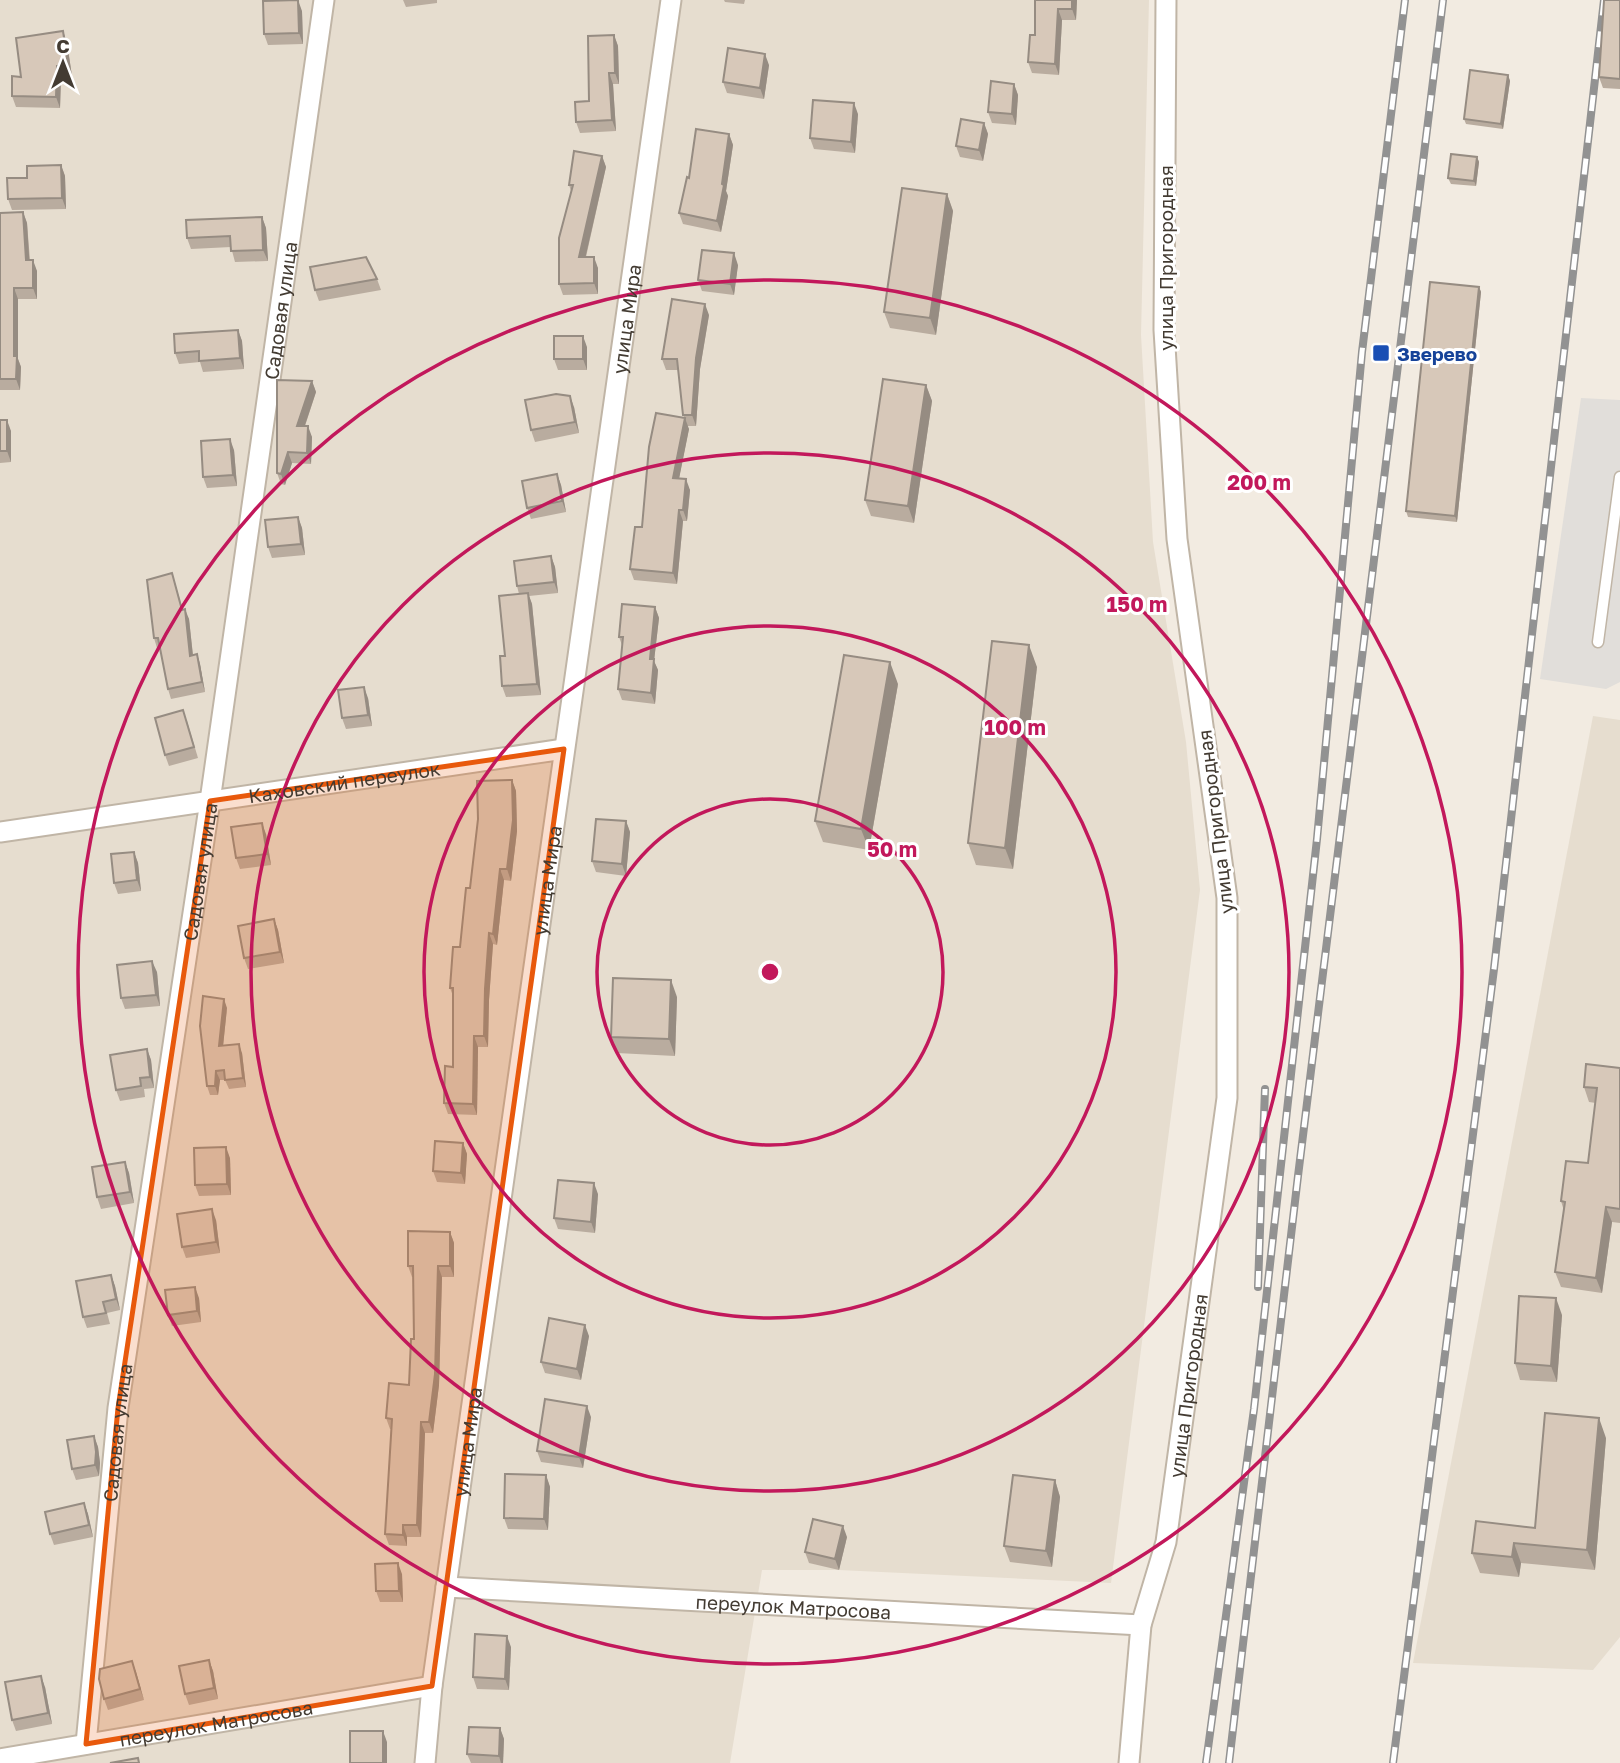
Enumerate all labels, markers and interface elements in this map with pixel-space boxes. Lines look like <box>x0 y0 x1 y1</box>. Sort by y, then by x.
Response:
north arrow <box>28 28 98 98</box>
text: С <box>56 34 70 57</box>
street label: улица Пригородная <box>1154 165 1177 351</box>
street label: Садовая улица <box>259 240 301 381</box>
street label: улица Мира <box>607 262 645 375</box>
place label: Зверево <box>1397 342 1477 365</box>
marker: Зверево <box>1371 343 1391 363</box>
text: 200 m <box>1227 469 1291 495</box>
text: 150 m <box>1107 591 1167 617</box>
text: 100 m <box>984 714 1046 740</box>
street label: улица Пригородная <box>1192 729 1238 915</box>
street label: Каховский переулок <box>247 756 442 807</box>
street label: Садовая улица <box>177 801 221 942</box>
street label: улица Мира <box>527 824 565 937</box>
text: 50 m <box>867 836 917 862</box>
centre of rings <box>758 960 782 984</box>
street label: улица Пригородная <box>1163 1292 1212 1479</box>
street label: Садовая улица <box>98 1362 136 1503</box>
street label: улица Мира <box>447 1385 486 1498</box>
street label: переулок Матросова <box>695 1589 892 1623</box>
street label: переулок Матросова <box>117 1695 314 1750</box>

